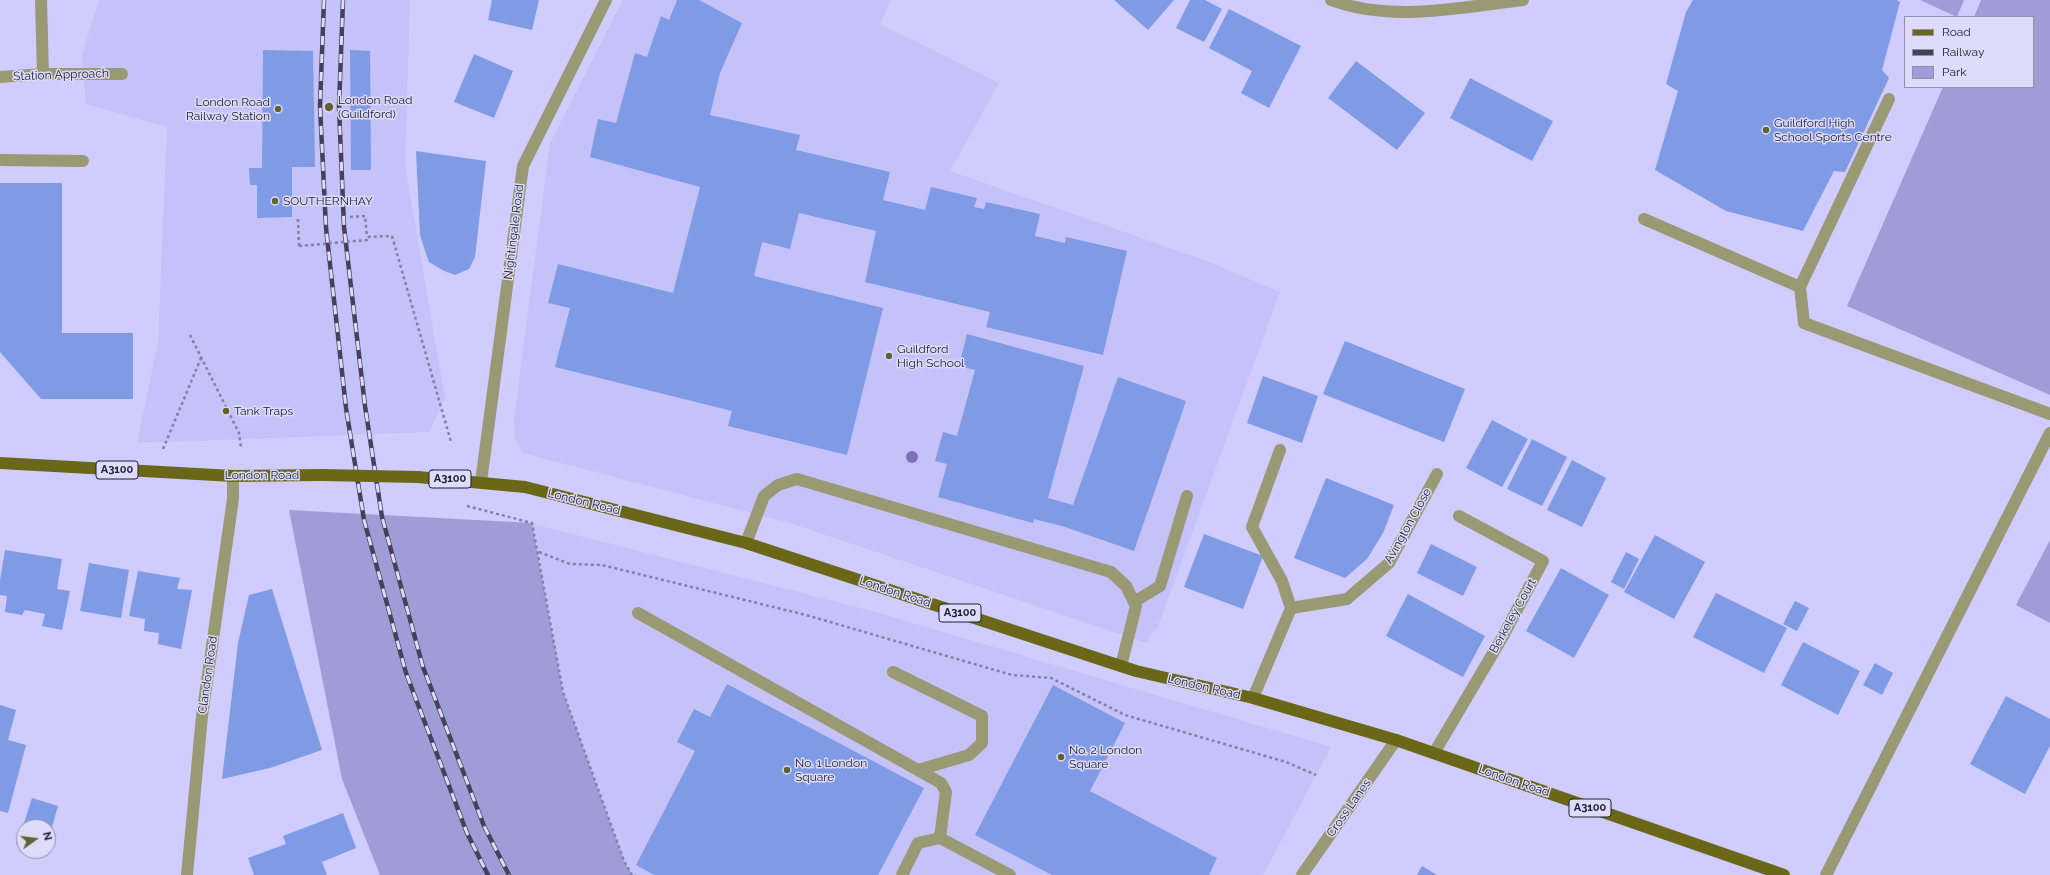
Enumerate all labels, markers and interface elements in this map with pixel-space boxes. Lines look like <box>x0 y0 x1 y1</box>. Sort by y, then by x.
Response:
legend <box>1904 16 2034 88</box>
text: Road <box>1942 25 1971 39</box>
text: Railway <box>1942 45 1984 59</box>
text: Park <box>1942 65 1967 79</box>
street label: Station Approach <box>13 66 109 84</box>
place label: London Road (Guildford) <box>338 93 412 121</box>
place label: London Road Railway Station <box>186 95 270 123</box>
marker: London Road (Guildford) <box>323 101 335 113</box>
marker: London Road Railway Station <box>273 104 283 114</box>
place label: Guildford High School Sports Centre <box>1774 116 1892 144</box>
marker: Guildford High School Sports Centre <box>1761 125 1771 135</box>
street label: Nightingale Road <box>501 183 527 281</box>
place label: SOUTHERNHAY <box>283 194 373 208</box>
marker: SOUTHERNHAY <box>270 196 280 206</box>
place label: Guildford High School <box>897 342 964 370</box>
marker: Guildford High School <box>884 351 894 361</box>
place label: Tank Traps <box>234 404 293 418</box>
marker: Tank Traps <box>221 406 231 416</box>
road number: A3100 <box>96 461 138 479</box>
street label: London Road <box>225 468 299 482</box>
road number: A3100 <box>429 470 471 488</box>
street label: London Road <box>546 486 622 518</box>
street label: Avington Close <box>1381 486 1435 566</box>
street label: London Road <box>857 574 933 610</box>
street label: Berkeley Court <box>1487 576 1539 656</box>
road number: A3100 <box>939 604 981 622</box>
street label: Clandon Road <box>195 635 221 715</box>
street label: London Road <box>1166 672 1242 702</box>
place label: No. 2 London Square <box>1069 743 1142 771</box>
marker: No. 2 London Square <box>1056 752 1066 762</box>
place label: No. 1 London Square <box>795 756 867 784</box>
street label: London Road <box>1476 762 1552 800</box>
marker: No. 1 London Square <box>782 765 792 775</box>
street label: Cross Lanes <box>1324 776 1374 840</box>
road number: A3100 <box>1569 799 1611 817</box>
north arrow <box>16 819 56 859</box>
text: N <box>40 831 54 842</box>

